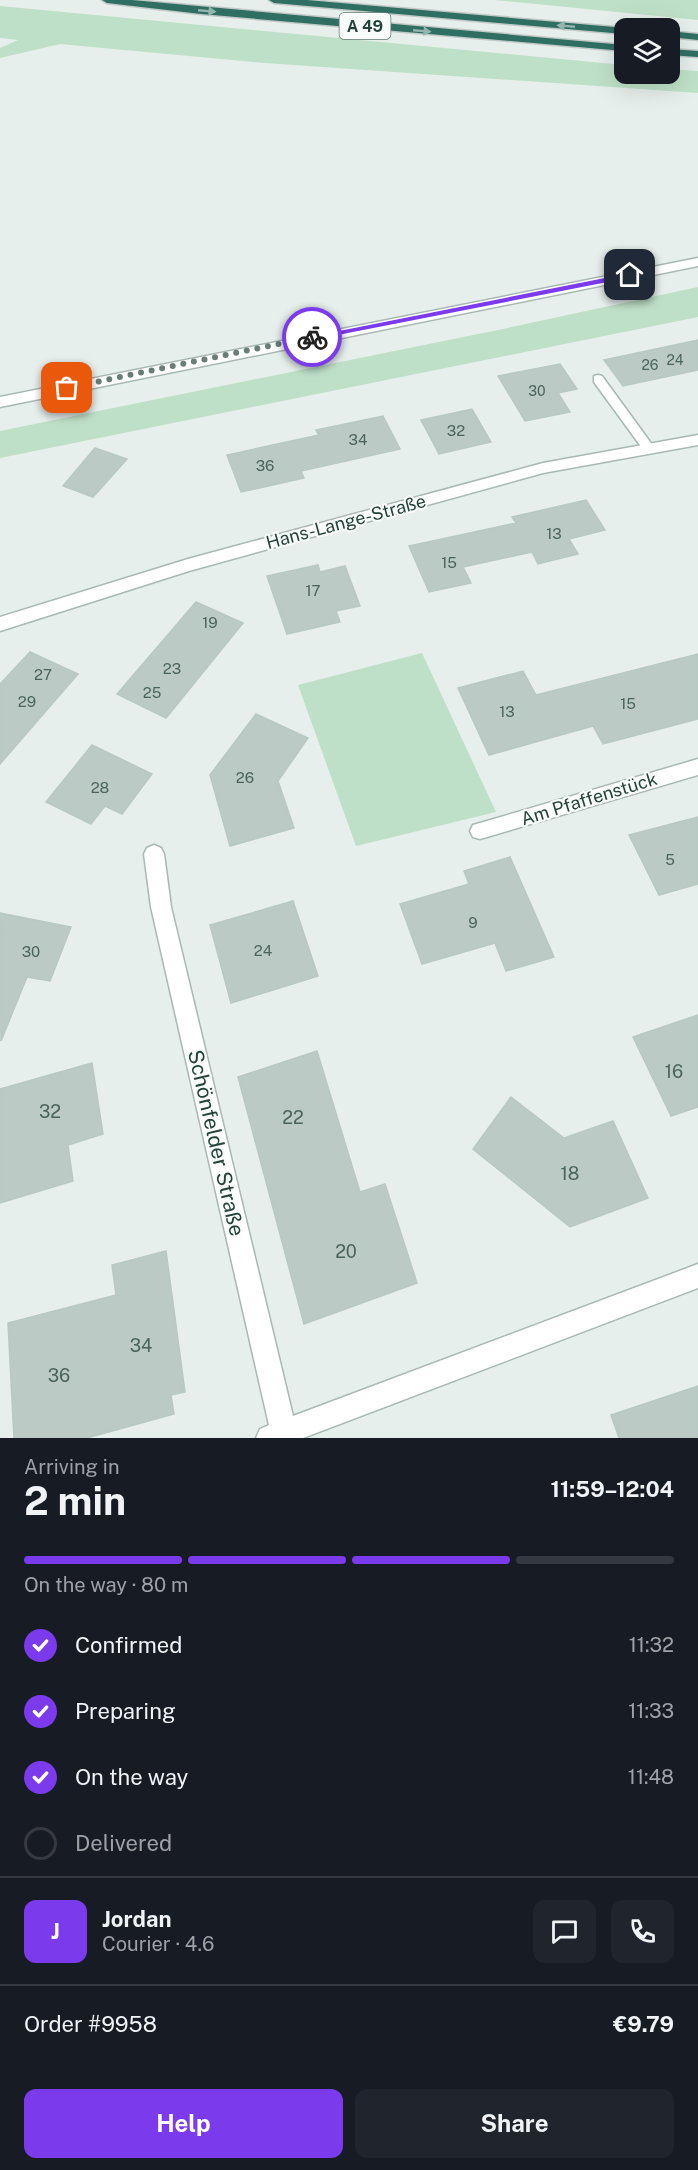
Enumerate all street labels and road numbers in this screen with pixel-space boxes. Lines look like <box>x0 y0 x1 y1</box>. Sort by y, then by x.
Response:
road number: A 49 <box>340 13 391 39</box>
street label: Hans-Lange-Straße <box>264 490 428 553</box>
street label: Am Pfaffenstück <box>518 768 660 829</box>
street label: Schönfelder Straße <box>183 1047 250 1238</box>

